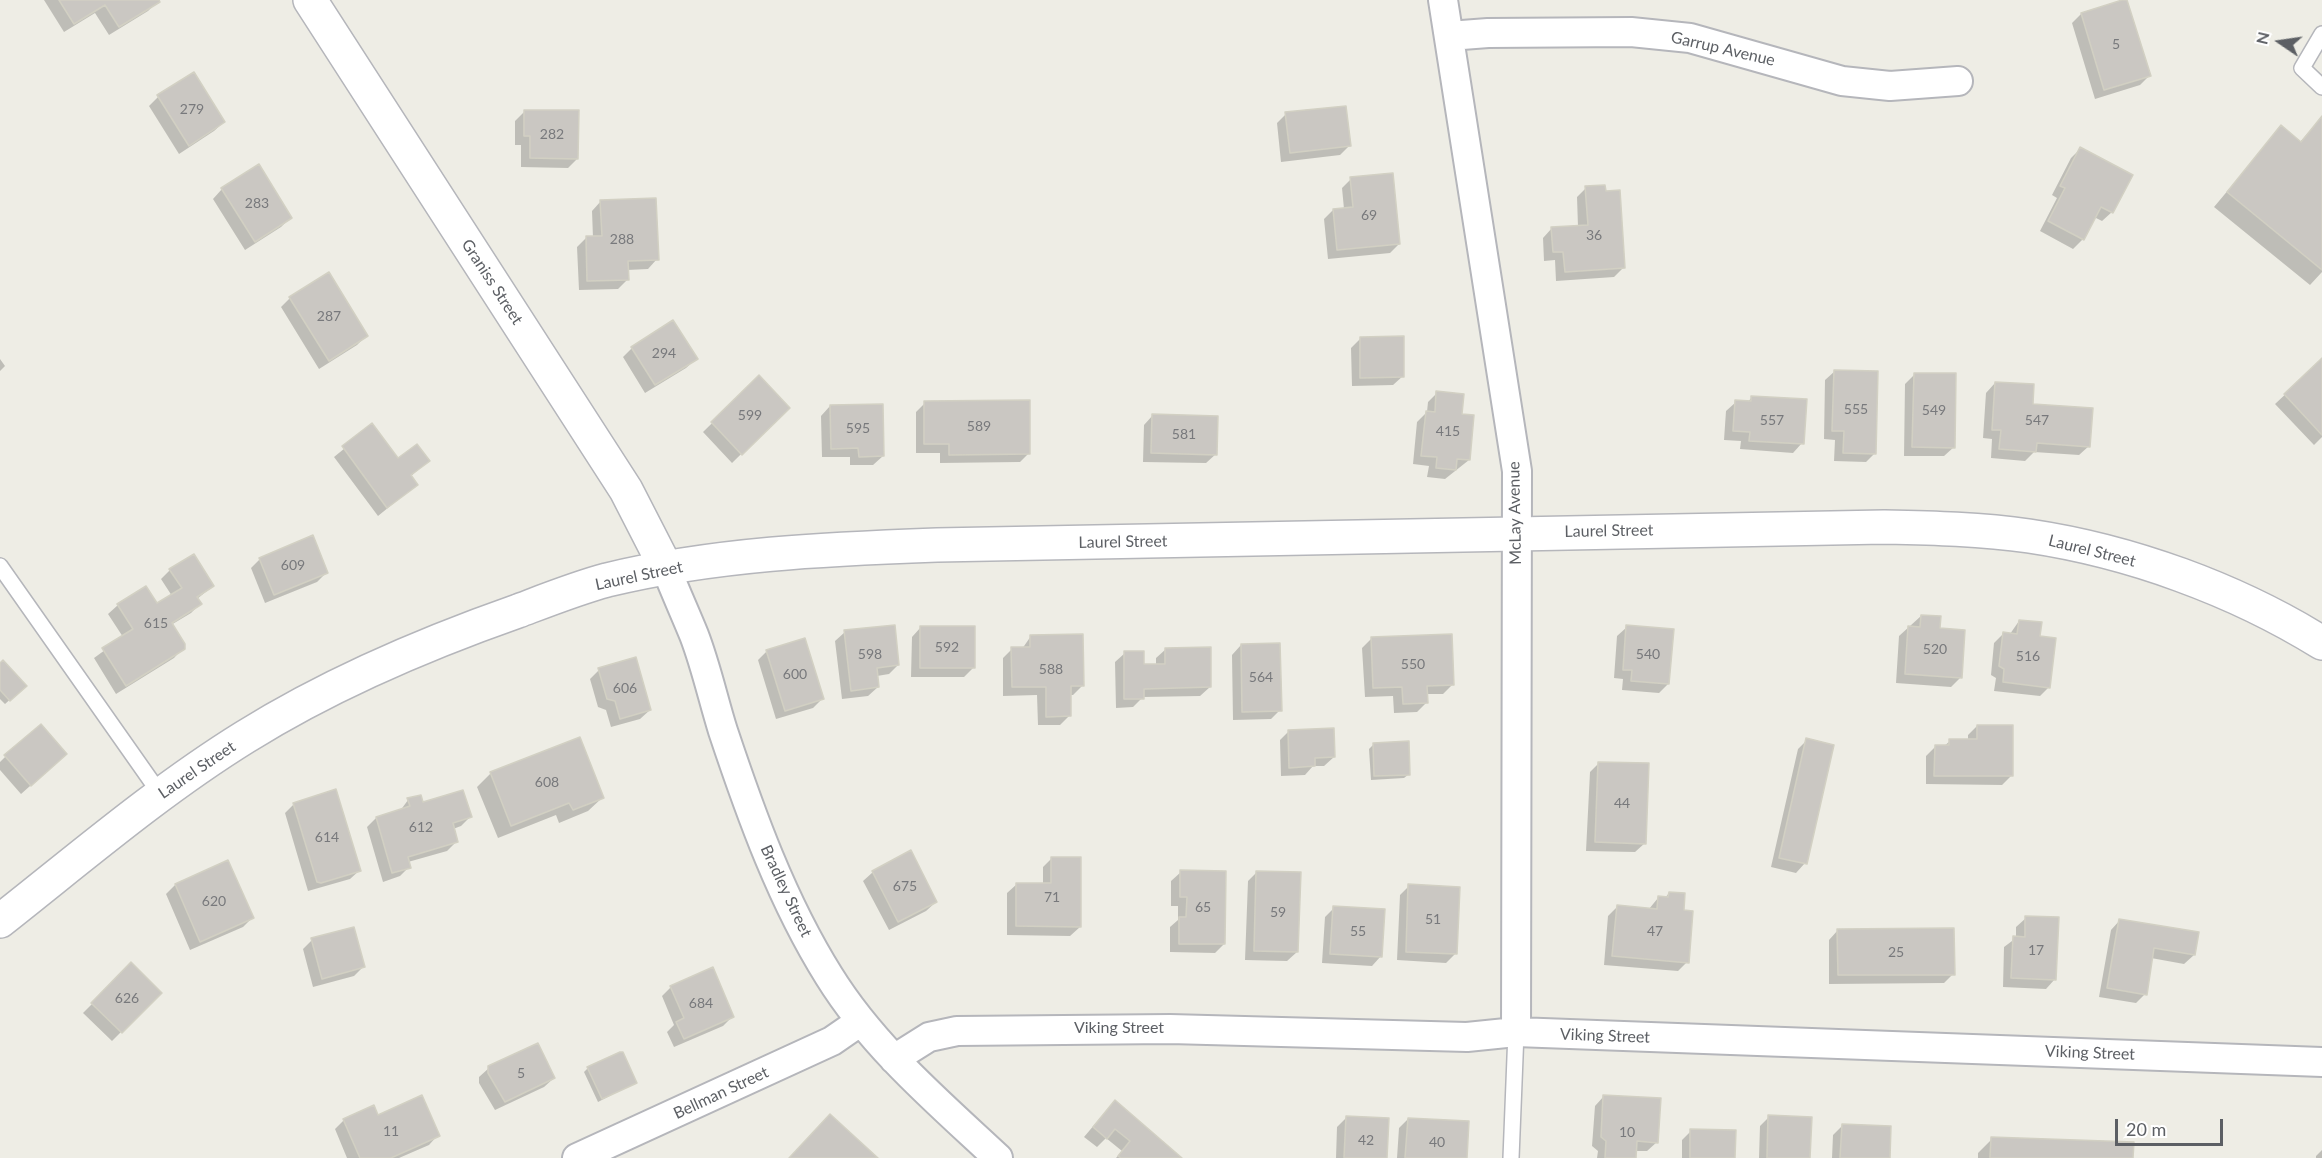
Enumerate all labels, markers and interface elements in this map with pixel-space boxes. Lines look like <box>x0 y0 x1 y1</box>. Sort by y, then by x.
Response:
north arrow <box>2250 12 2310 72</box>
street label: Garrup Avenue <box>1669 28 1777 70</box>
text: N <box>2251 30 2273 46</box>
house number: 5 <box>2112 36 2120 52</box>
house number: 279 <box>180 101 204 117</box>
house number: 282 <box>540 126 564 142</box>
house number: 283 <box>245 195 269 211</box>
house number: 69 <box>1361 207 1377 223</box>
house number: 36 <box>1586 227 1602 243</box>
house number: 288 <box>610 231 634 247</box>
street label: Graniss Street <box>457 236 527 328</box>
house number: 287 <box>317 308 341 324</box>
house number: 294 <box>652 345 676 361</box>
house number: 555 <box>1844 401 1868 417</box>
house number: 549 <box>1922 402 1946 418</box>
house number: 599 <box>738 407 762 423</box>
house number: 557 <box>1760 412 1784 428</box>
house number: 547 <box>2025 412 2049 428</box>
house number: 589 <box>967 418 991 434</box>
house number: 595 <box>846 420 870 436</box>
house number: 415 <box>1436 423 1460 439</box>
house number: 581 <box>1172 426 1196 442</box>
street label: McLay Avenue <box>1504 461 1526 565</box>
street label: Laurel Street <box>1564 521 1654 541</box>
street label: Laurel Street <box>2046 531 2138 571</box>
street label: Laurel Street <box>1078 532 1168 552</box>
house number: 609 <box>281 557 305 573</box>
street label: Laurel Street <box>593 557 685 595</box>
house number: 615 <box>144 615 168 631</box>
house number: 592 <box>935 639 959 655</box>
house number: 520 <box>1923 641 1947 657</box>
house number: 598 <box>858 646 882 662</box>
house number: 540 <box>1636 646 1660 662</box>
house number: 516 <box>2016 648 2040 664</box>
house number: 550 <box>1401 656 1425 672</box>
house number: 588 <box>1039 661 1063 677</box>
house number: 600 <box>783 666 807 682</box>
house number: 564 <box>1249 669 1273 685</box>
house number: 606 <box>613 680 637 696</box>
street label: Laurel Street <box>155 737 239 803</box>
house number: 608 <box>535 774 559 790</box>
house number: 44 <box>1614 795 1630 811</box>
house number: 612 <box>409 819 433 835</box>
house number: 614 <box>315 829 339 845</box>
street label: Bradley Street <box>756 842 816 940</box>
house number: 675 <box>893 878 917 894</box>
house number: 71 <box>1044 889 1060 905</box>
house number: 620 <box>202 893 226 909</box>
house number: 65 <box>1195 899 1211 915</box>
house number: 59 <box>1270 904 1286 920</box>
house number: 51 <box>1425 911 1441 927</box>
house number: 55 <box>1350 923 1366 939</box>
house number: 47 <box>1647 923 1663 939</box>
house number: 17 <box>2028 942 2044 958</box>
house number: 25 <box>1888 944 1904 960</box>
house number: 626 <box>115 990 139 1006</box>
house number: 684 <box>689 995 713 1011</box>
street label: Viking Street <box>1074 1018 1164 1038</box>
street label: Viking Street <box>1560 1025 1650 1047</box>
street label: Viking Street <box>2045 1042 2135 1064</box>
street label: Bellman Street <box>671 1063 771 1123</box>
house number: 5 <box>517 1065 525 1081</box>
scale bar <box>2118 1107 2226 1145</box>
text: 20 m <box>2126 1118 2166 1140</box>
house number: 11 <box>383 1123 399 1139</box>
house number: 10 <box>1619 1124 1635 1140</box>
house number: 42 <box>1358 1132 1374 1148</box>
house number: 40 <box>1429 1134 1445 1150</box>

